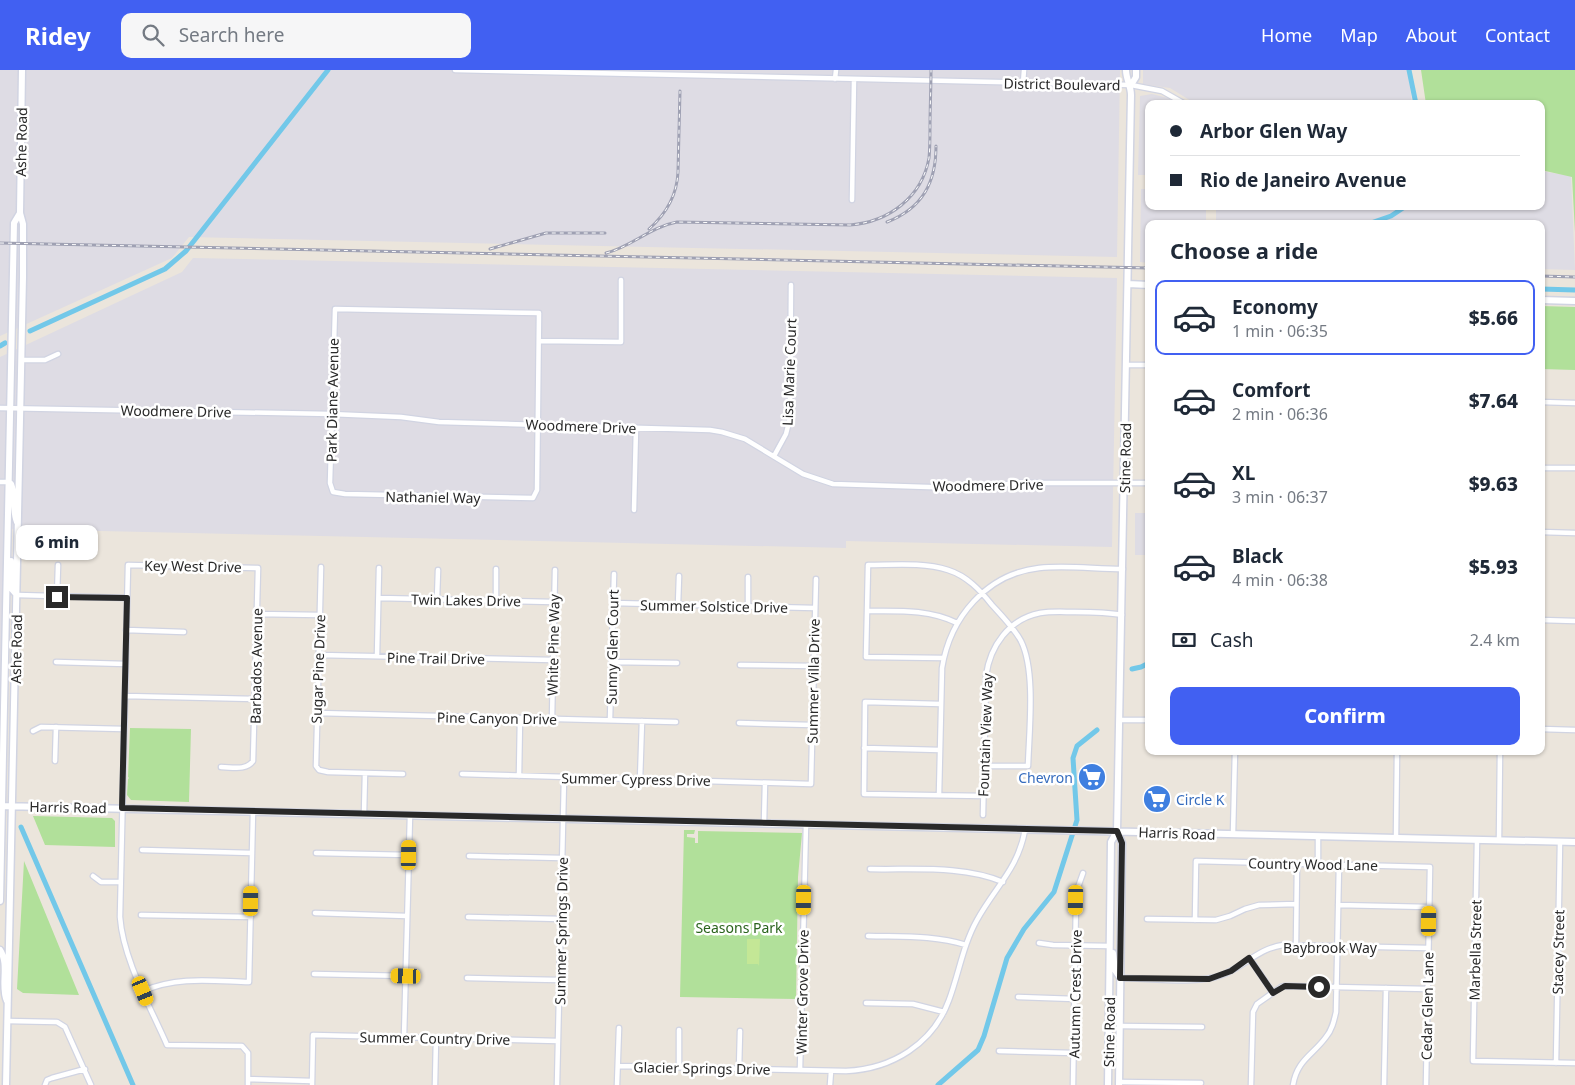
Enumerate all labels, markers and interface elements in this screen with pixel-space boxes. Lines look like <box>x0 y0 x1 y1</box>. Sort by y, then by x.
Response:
search box <box>121 13 471 58</box>
text: Ridey <box>25 19 91 52</box>
icon: search <box>139 21 167 49</box>
text: Search here <box>179 22 284 48</box>
text: Home <box>1261 23 1312 47</box>
text: Map <box>1340 23 1378 47</box>
text: About <box>1406 23 1457 47</box>
text: Contact <box>1485 23 1550 47</box>
street label: District Boulevard <box>1003 73 1121 95</box>
street label: Ashe Road <box>11 107 31 177</box>
text: Arbor Glen Way <box>1200 118 1347 144</box>
text: Rio de Janeiro Avenue <box>1200 167 1407 193</box>
text: Choose a ride <box>1170 235 1318 265</box>
text: Economy <box>1232 294 1318 320</box>
icon: car <box>1172 295 1217 340</box>
text: $5.66 <box>1469 305 1518 331</box>
street label: Lisa Marie Court <box>778 318 800 426</box>
text: 1 min · 06:35 <box>1232 320 1328 342</box>
street label: Park Diane Avenue <box>321 338 343 462</box>
text: Comfort <box>1232 377 1311 403</box>
icon: car <box>1172 378 1217 423</box>
text: $7.64 <box>1469 388 1518 414</box>
street label: Woodmere Drive <box>120 401 232 421</box>
text: 2 min · 06:36 <box>1232 403 1328 425</box>
street label: Woodmere Drive <box>525 415 637 437</box>
street label: Stine Road <box>1115 423 1135 493</box>
text: XL <box>1232 460 1255 486</box>
icon: car <box>1172 461 1217 506</box>
text: $9.63 <box>1469 471 1518 497</box>
street label: Woodmere Drive <box>932 475 1044 495</box>
text: 3 min · 06:37 <box>1232 486 1328 508</box>
street label: Nathaniel Way <box>385 487 482 507</box>
callout: 6 min <box>16 524 98 560</box>
text: 6 min <box>35 531 79 553</box>
text: Black <box>1232 543 1283 569</box>
icon: car <box>1172 544 1217 589</box>
text: $5.93 <box>1469 554 1518 580</box>
street label: Key West Drive <box>144 556 242 576</box>
text: 4 min · 06:38 <box>1232 569 1328 591</box>
route end <box>46 586 68 608</box>
street label: Sunny Glen Court <box>601 589 623 705</box>
street label: Twin Lakes Drive <box>411 590 521 610</box>
street label: White Pine Way <box>543 593 563 696</box>
street label: Summer Solstice Drive <box>640 595 788 617</box>
street label: Barbados Avenue <box>245 608 267 724</box>
street label: Ashe Road <box>6 614 26 684</box>
street label: Sugar Pine Drive <box>307 614 329 724</box>
street label: Summer Villa Drive <box>802 618 824 744</box>
icon: cash <box>1170 626 1198 654</box>
text: Cash <box>1210 627 1254 653</box>
text: 2.4 km <box>1470 629 1520 651</box>
street label: Pine Trail Drive <box>387 648 485 668</box>
street label: Fountain View Way <box>973 672 997 797</box>
button: Confirm <box>1170 687 1520 745</box>
street label: Pine Canyon Drive <box>437 707 557 729</box>
supermarket icon: Chevron <box>1077 762 1107 792</box>
street label: Summer Cypress Drive <box>561 768 711 790</box>
place label: Chevron <box>1018 768 1073 787</box>
supermarket icon: Circle K <box>1142 784 1172 814</box>
place label: Circle K <box>1176 790 1225 809</box>
street label: Harris Road <box>29 797 107 817</box>
street label: Harris Road <box>1138 822 1216 844</box>
car <box>401 840 416 870</box>
street label: Country Wood Lane <box>1248 853 1378 875</box>
street label: Summer Springs Drive <box>550 857 572 1005</box>
car <box>796 885 811 915</box>
car <box>1068 885 1083 915</box>
car <box>243 886 258 916</box>
street label: Marbella Street <box>1465 900 1485 1000</box>
car <box>1421 906 1436 936</box>
street label: Stacey Street <box>1548 909 1568 995</box>
park label: Seasons Park <box>695 918 783 937</box>
street label: Winter Grove Drive <box>791 929 813 1055</box>
street label: Autumn Crest Drive <box>1064 929 1086 1059</box>
street label: Baybrook Way <box>1283 938 1378 957</box>
street label: Cedar Glen Lane <box>1417 952 1437 1060</box>
car <box>390 968 421 984</box>
car <box>130 974 155 1008</box>
route start <box>1308 976 1330 998</box>
street label: Stine Road <box>1099 997 1119 1067</box>
street label: Summer Country Drive <box>359 1027 511 1049</box>
street label: Glacier Springs Drive <box>633 1057 771 1079</box>

